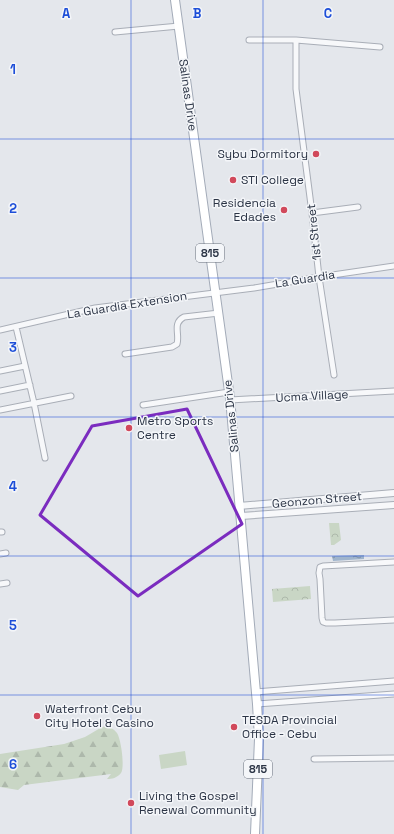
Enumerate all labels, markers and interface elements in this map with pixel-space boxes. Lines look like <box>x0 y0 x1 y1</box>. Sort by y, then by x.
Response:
text: A <box>62 5 71 22</box>
text: B <box>193 5 202 22</box>
text: C <box>324 5 332 22</box>
street label: Salinas Drive <box>175 58 201 132</box>
text: 1 <box>10 61 16 78</box>
place label: Sybu Dormitory <box>217 146 308 162</box>
marker: Sybu Dormitory <box>311 149 321 159</box>
place label: STI College <box>241 172 304 188</box>
marker: STI College <box>228 175 238 185</box>
place label: Residencia Edades <box>213 195 276 225</box>
text: 2 <box>9 200 17 217</box>
street label: 1st Street <box>303 203 325 261</box>
marker: Residencia Edades <box>279 205 289 215</box>
road number: 815 <box>196 244 224 262</box>
street label: La Guardia <box>274 266 336 292</box>
street label: La Guardia Extension <box>66 288 188 322</box>
text: 3 <box>9 339 17 356</box>
street label: Salinas Drive <box>219 379 243 453</box>
street label: Ucma Village <box>275 386 349 406</box>
place label: Metro Sports Centre <box>137 413 213 443</box>
marker: Metro Sports Centre <box>124 423 134 433</box>
text: 4 <box>9 478 17 495</box>
street label: Geonzon Street <box>271 488 363 512</box>
text: 5 <box>9 617 17 634</box>
place label: Waterfront Cebu City Hotel & Casino <box>45 701 154 731</box>
marker: Waterfront Cebu City Hotel & Casino <box>32 711 42 721</box>
place label: TESDA Provincial Office - Cebu <box>242 712 337 742</box>
marker: TESDA Provincial Office - Cebu <box>229 722 239 732</box>
text: 6 <box>9 756 17 773</box>
road number: 815 <box>244 760 272 778</box>
place label: Living the Gospel Renewal Community <box>139 788 257 818</box>
marker: Living the Gospel Renewal Community <box>126 798 136 808</box>

